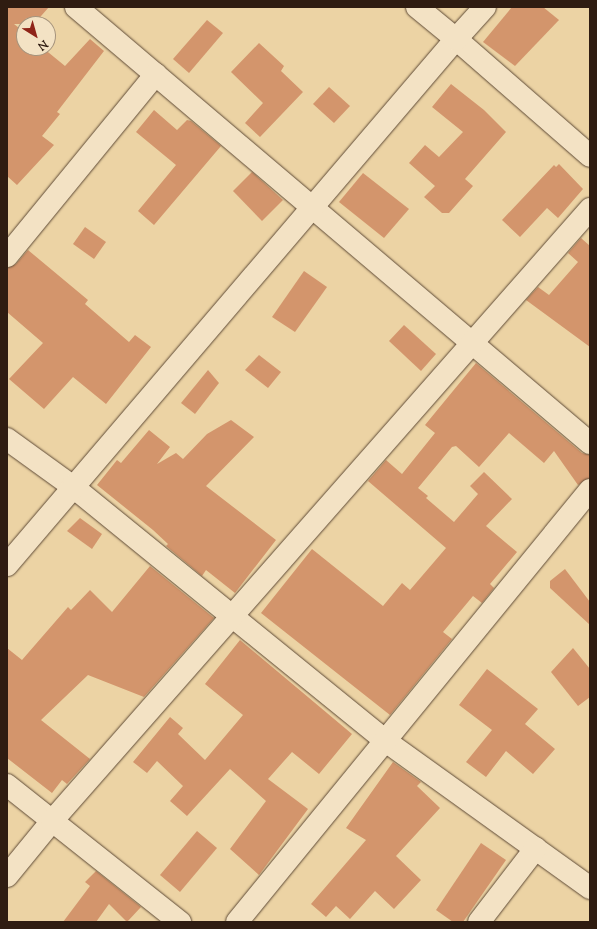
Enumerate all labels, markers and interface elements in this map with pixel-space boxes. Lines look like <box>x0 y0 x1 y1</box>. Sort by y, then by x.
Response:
north arrow <box>16 16 56 56</box>
text: N <box>34 36 51 54</box>

